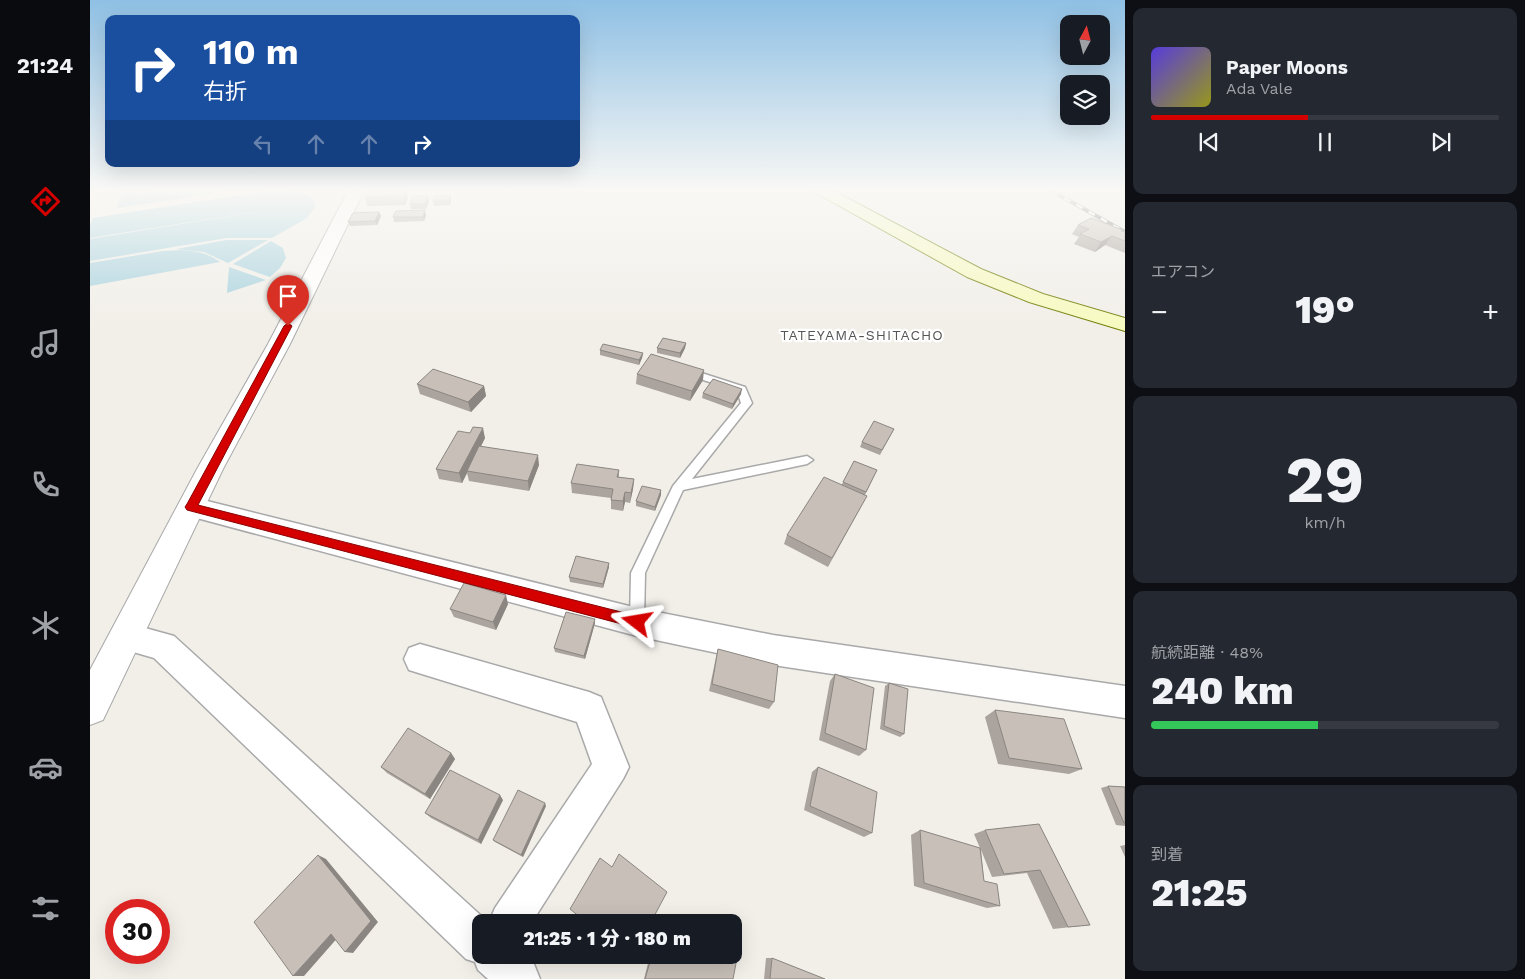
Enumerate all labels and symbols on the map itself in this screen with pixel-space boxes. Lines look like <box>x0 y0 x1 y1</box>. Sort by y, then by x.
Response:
north arrow <box>1060 15 1110 65</box>
pin <box>267 275 309 326</box>
district label: TATEYAMA-SHITACHO <box>780 327 944 343</box>
position arrow <box>610 595 662 647</box>
speed limit sign: 30 <box>105 899 170 964</box>

